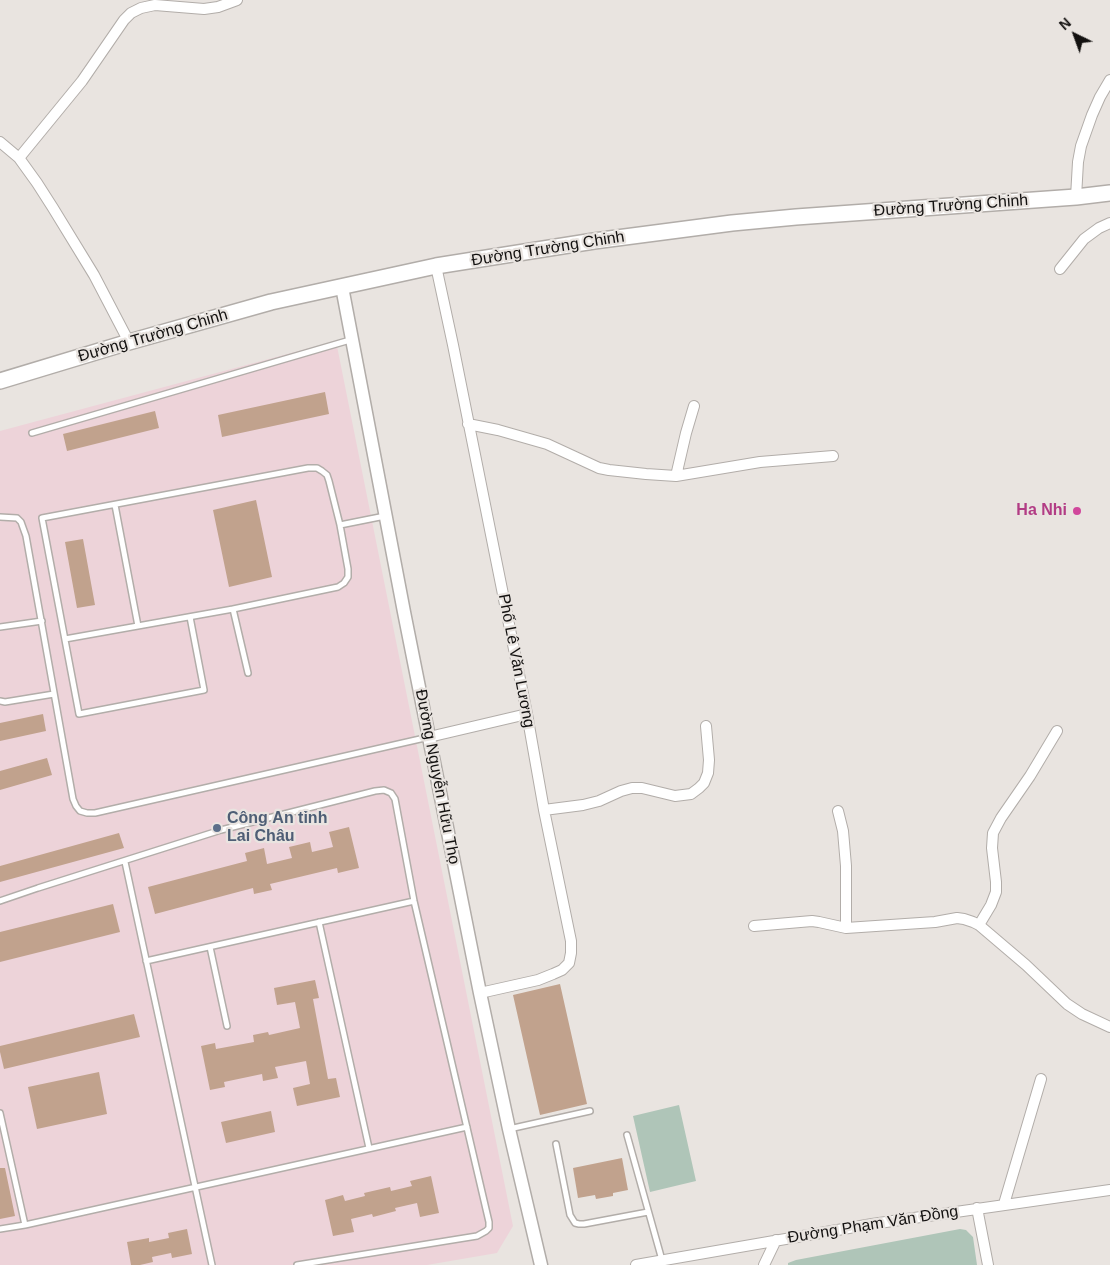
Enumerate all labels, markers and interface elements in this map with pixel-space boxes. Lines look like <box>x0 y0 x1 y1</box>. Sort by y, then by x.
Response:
north arrow <box>1050 10 1100 60</box>
text: N <box>1056 15 1074 33</box>
street label: Đường Trường Chinh <box>873 191 1029 221</box>
street label: Đường Trường Chinh <box>470 227 626 271</box>
street label: Đường Trường Chinh <box>76 305 230 367</box>
place label: Ha Nhi <box>1016 501 1067 521</box>
marker: Ha Nhi <box>1071 505 1083 517</box>
street label: Phố Lê Văn Lương <box>494 592 538 730</box>
street label: Đường Nguyễn Hữu Thọ <box>411 688 463 866</box>
place label: Công An tỉnh Lai Châu <box>227 809 327 847</box>
marker: Công An tỉnh Lai Châu <box>211 822 223 834</box>
street label: Đường Phạm Văn Đồng <box>786 1202 960 1248</box>

